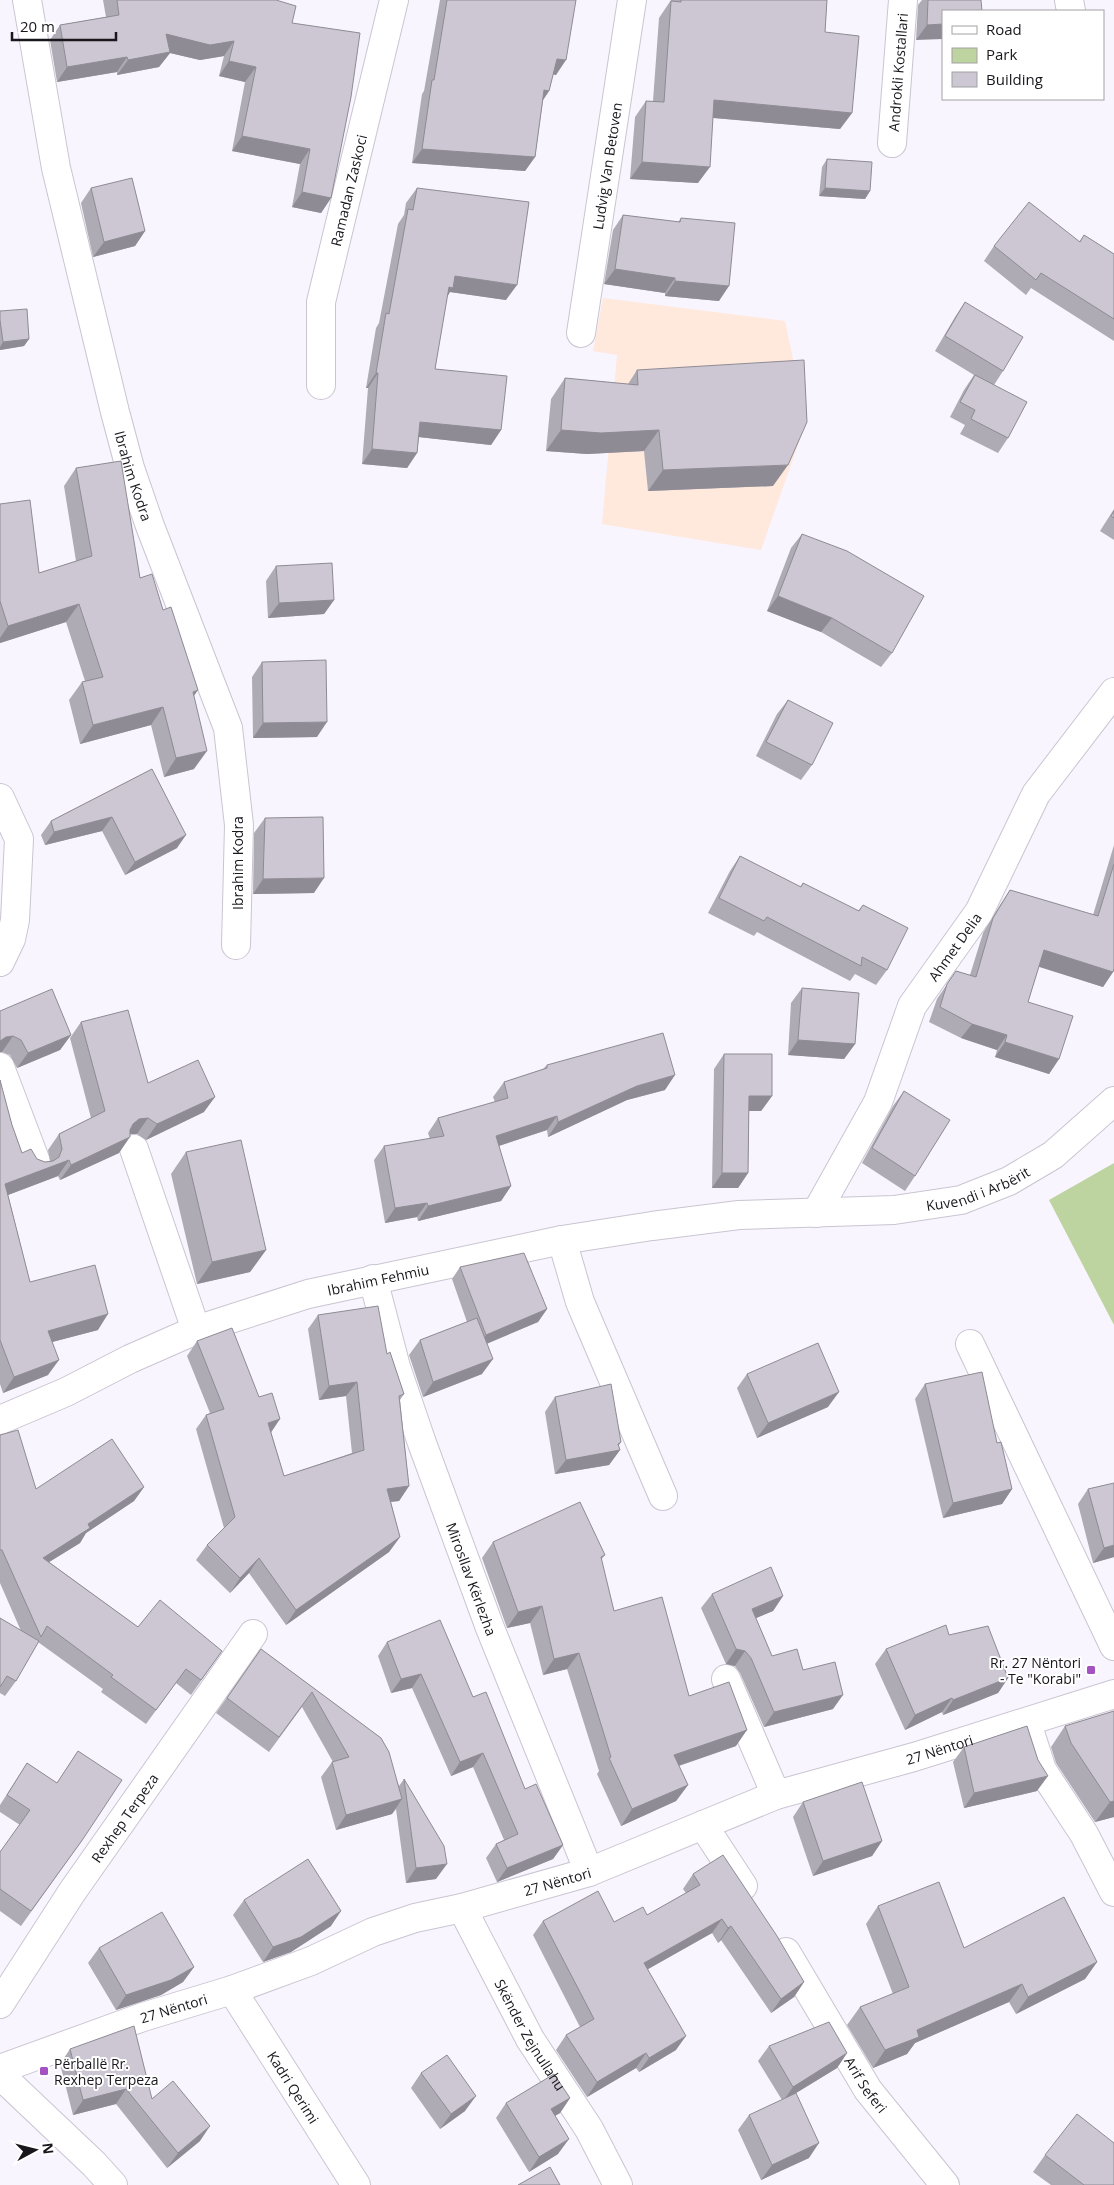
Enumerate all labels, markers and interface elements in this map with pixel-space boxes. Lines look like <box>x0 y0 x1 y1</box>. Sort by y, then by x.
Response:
scale bar <box>12 10 116 42</box>
legend <box>942 10 1104 100</box>
street label: Androkli Kostallari <box>883 12 911 132</box>
text: 20 m <box>20 16 55 36</box>
text: Road <box>986 19 1022 39</box>
text: Park <box>986 44 1017 64</box>
text: Building <box>986 69 1043 89</box>
street label: Ludvig Van Betoven <box>587 101 626 231</box>
street label: Ramadan Zaskoci <box>325 132 371 248</box>
street label: Ibrahim Kodra <box>111 428 157 524</box>
street label: Ibrahim Kodra <box>228 816 247 910</box>
street label: Ahmet Delia <box>923 909 985 985</box>
street label: Kuvendi i Arbërit <box>925 1162 1033 1215</box>
street label: Ibrahim Fehmiu <box>325 1259 431 1299</box>
street label: Mirosllav Kërlezha <box>442 1520 501 1638</box>
place label: Rr. 27 Nëntori - Te "Korabi" <box>990 1653 1081 1688</box>
marker: Rr. 27 Nëntori - Te "Korabi" <box>1085 1664 1097 1676</box>
street label: 27 Nëntori <box>904 1730 975 1768</box>
street label: Rexhep Terpeza <box>86 1769 162 1866</box>
street label: 27 Nëntori <box>521 1862 593 1900</box>
street label: Skënder Zejnullahu <box>491 1976 571 2094</box>
street label: 27 Nëntori <box>138 1989 209 2027</box>
street label: Kadri Qerimi <box>264 2047 324 2127</box>
street label: Arif Seferi <box>841 2053 892 2117</box>
place label: Përballë Rr. Rexhep Terpeza <box>54 2054 159 2089</box>
marker: Përballë Rr. Rexhep Terpeza <box>38 2065 50 2077</box>
north arrow <box>10 2125 60 2175</box>
text: N <box>38 2142 59 2155</box>

